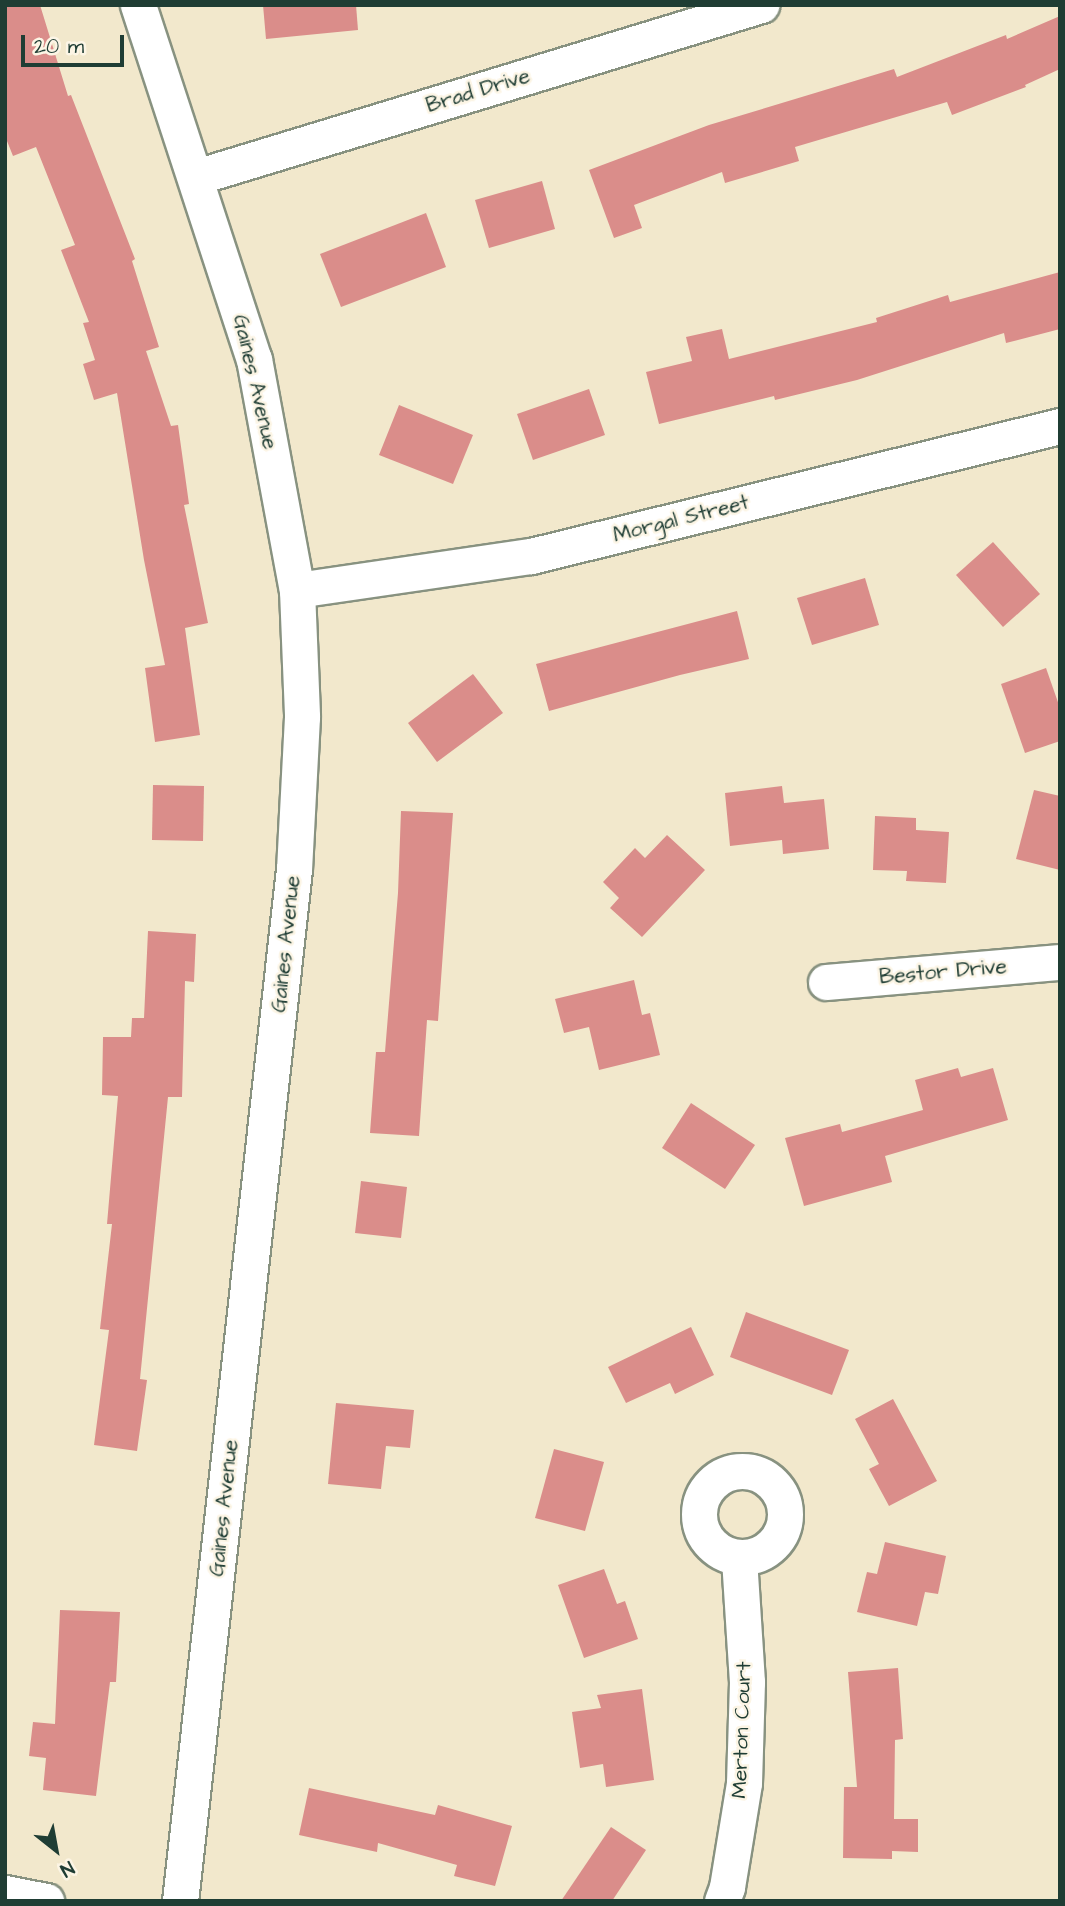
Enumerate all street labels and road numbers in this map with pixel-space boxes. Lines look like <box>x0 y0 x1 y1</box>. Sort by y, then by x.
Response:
street label: Brad Drive <box>423 63 533 119</box>
street label: Gaines Avenue <box>227 312 283 452</box>
street label: Morgal Street <box>611 490 751 548</box>
street label: Gaines Avenue <box>266 874 306 1014</box>
street label: Bestor Drive <box>878 954 1008 990</box>
street label: Gaines Avenue <box>204 1438 244 1578</box>
street label: Merton Court <box>727 1661 757 1799</box>

